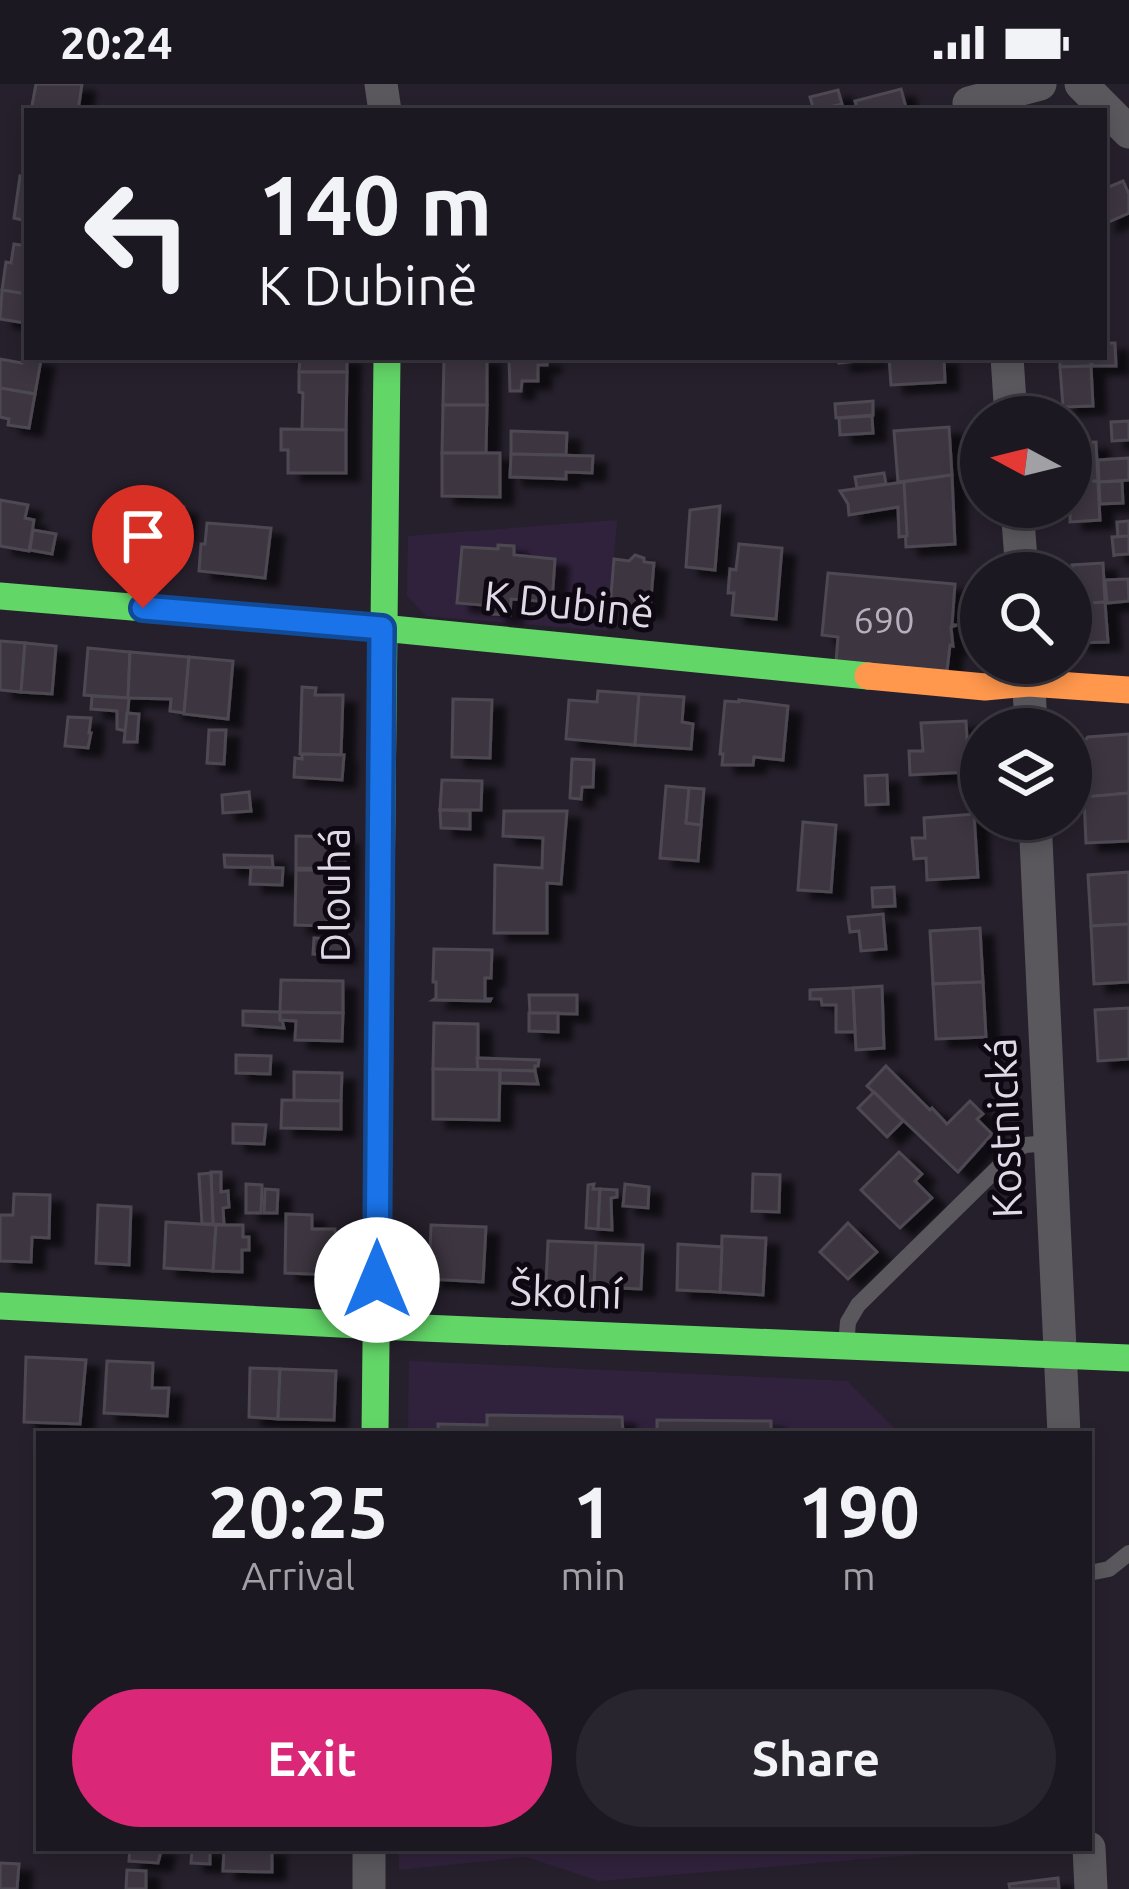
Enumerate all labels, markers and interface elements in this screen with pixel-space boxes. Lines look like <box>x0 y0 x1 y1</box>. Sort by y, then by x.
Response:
text: 20:24 <box>60 17 173 68</box>
icon: left <box>60 156 216 312</box>
text: 140 m <box>258 157 492 251</box>
text: K Dubině <box>258 255 478 315</box>
north arrow <box>960 396 1092 528</box>
map controls <box>960 396 1092 840</box>
pin <box>92 485 194 608</box>
icon: arrive <box>110 503 176 569</box>
button: search <box>960 552 1092 684</box>
street label: K Dubině <box>482 571 656 636</box>
house number: 690 <box>854 599 914 640</box>
button: layers <box>960 708 1092 840</box>
street label: Dlouhá <box>311 828 358 962</box>
street label: Kostnická <box>977 1037 1030 1219</box>
position arrow <box>314 1217 440 1343</box>
street label: Školní <box>509 1266 624 1317</box>
text: 20:25 <box>208 1471 388 1552</box>
text: 1 <box>573 1471 613 1552</box>
text: 190 <box>798 1471 920 1552</box>
text: Arrival <box>241 1554 355 1597</box>
text: min <box>560 1554 626 1597</box>
text: m <box>842 1554 876 1597</box>
button: Exit <box>72 1689 552 1827</box>
button: Share <box>576 1689 1056 1827</box>

